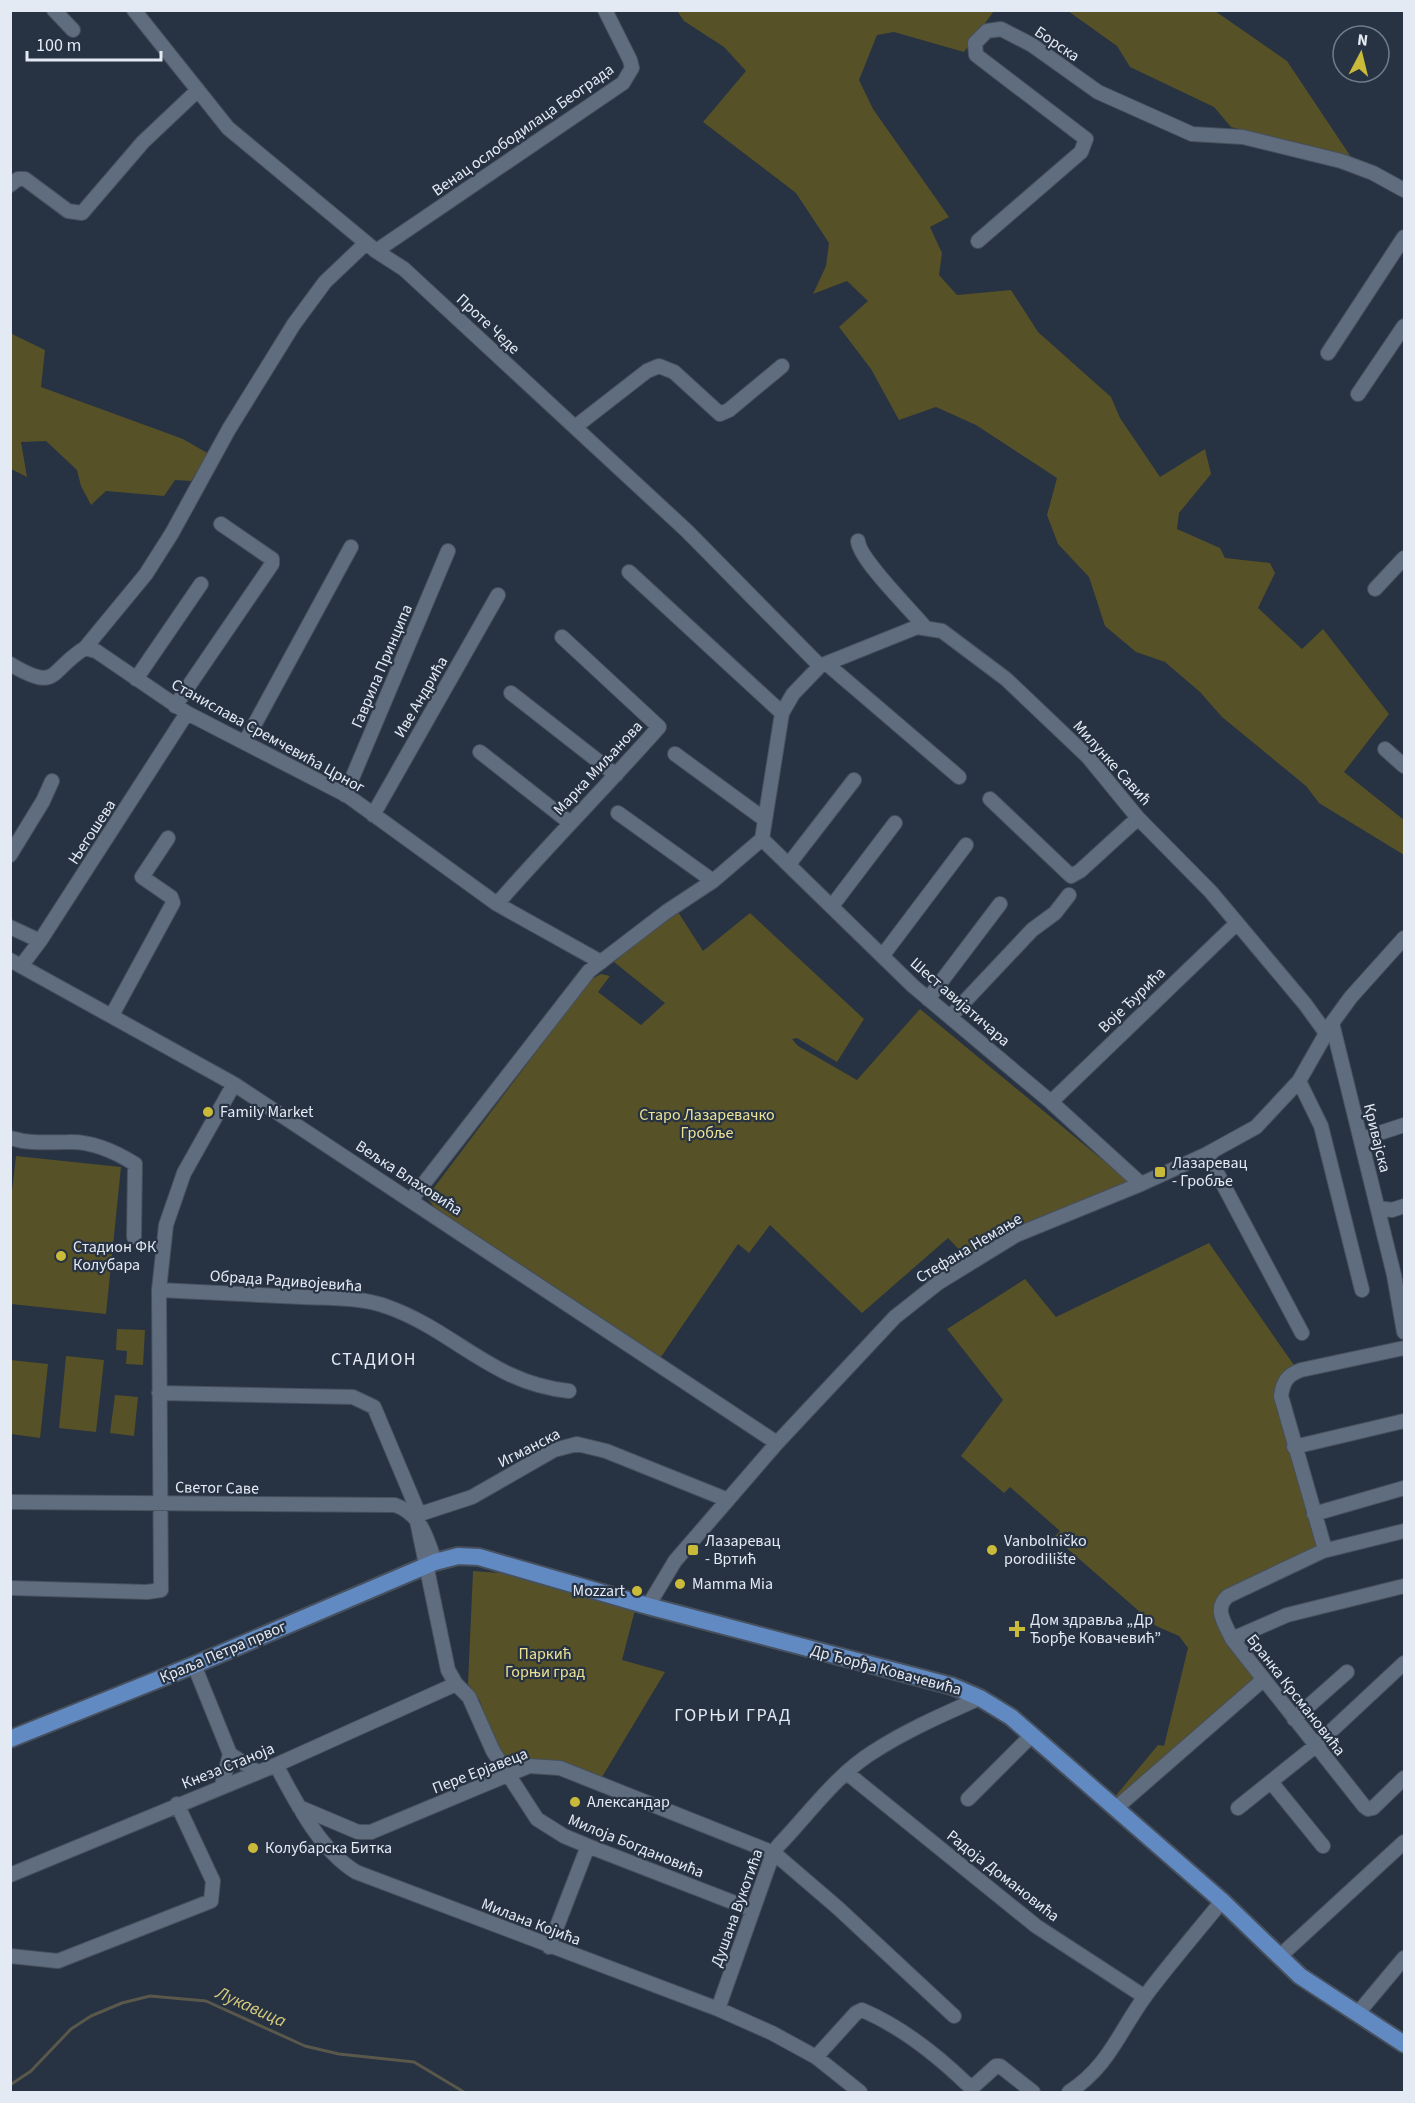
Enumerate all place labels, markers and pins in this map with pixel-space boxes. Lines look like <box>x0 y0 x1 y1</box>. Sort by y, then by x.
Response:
place label: Family Market <box>220 1101 314 1123</box>
marker: Family Market <box>201 1105 215 1119</box>
place label: Лазаревац - Гробље <box>1172 1152 1248 1192</box>
marker: Лазаревац - Гробље <box>1153 1165 1167 1179</box>
place label: Стадион ФК Колубара <box>73 1236 157 1276</box>
marker: Стадион ФК Колубара <box>54 1249 68 1263</box>
place label: Лазаревац - Вртић <box>705 1530 781 1570</box>
place label: Vanbolničko porodilište <box>1004 1530 1087 1570</box>
marker: Лазаревац - Вртић <box>686 1543 700 1557</box>
marker: Vanbolničko porodilište <box>985 1543 999 1557</box>
place label: Mamma Mia <box>692 1573 773 1595</box>
marker: Mamma Mia <box>673 1577 687 1591</box>
place label: Mozzart <box>573 1580 626 1602</box>
marker: Mozzart <box>630 1584 644 1598</box>
place label: Дом здравља „Др Ђорђе Ковачевић” <box>1030 1609 1161 1649</box>
marker: Дом здравља „Др Ђорђе Ковачевић” <box>1008 1620 1026 1638</box>
place label: Александар <box>587 1791 670 1813</box>
marker: Александар <box>568 1795 582 1809</box>
place label: Колубарска Битка <box>265 1837 392 1859</box>
marker: Колубарска Битка <box>246 1841 260 1855</box>

